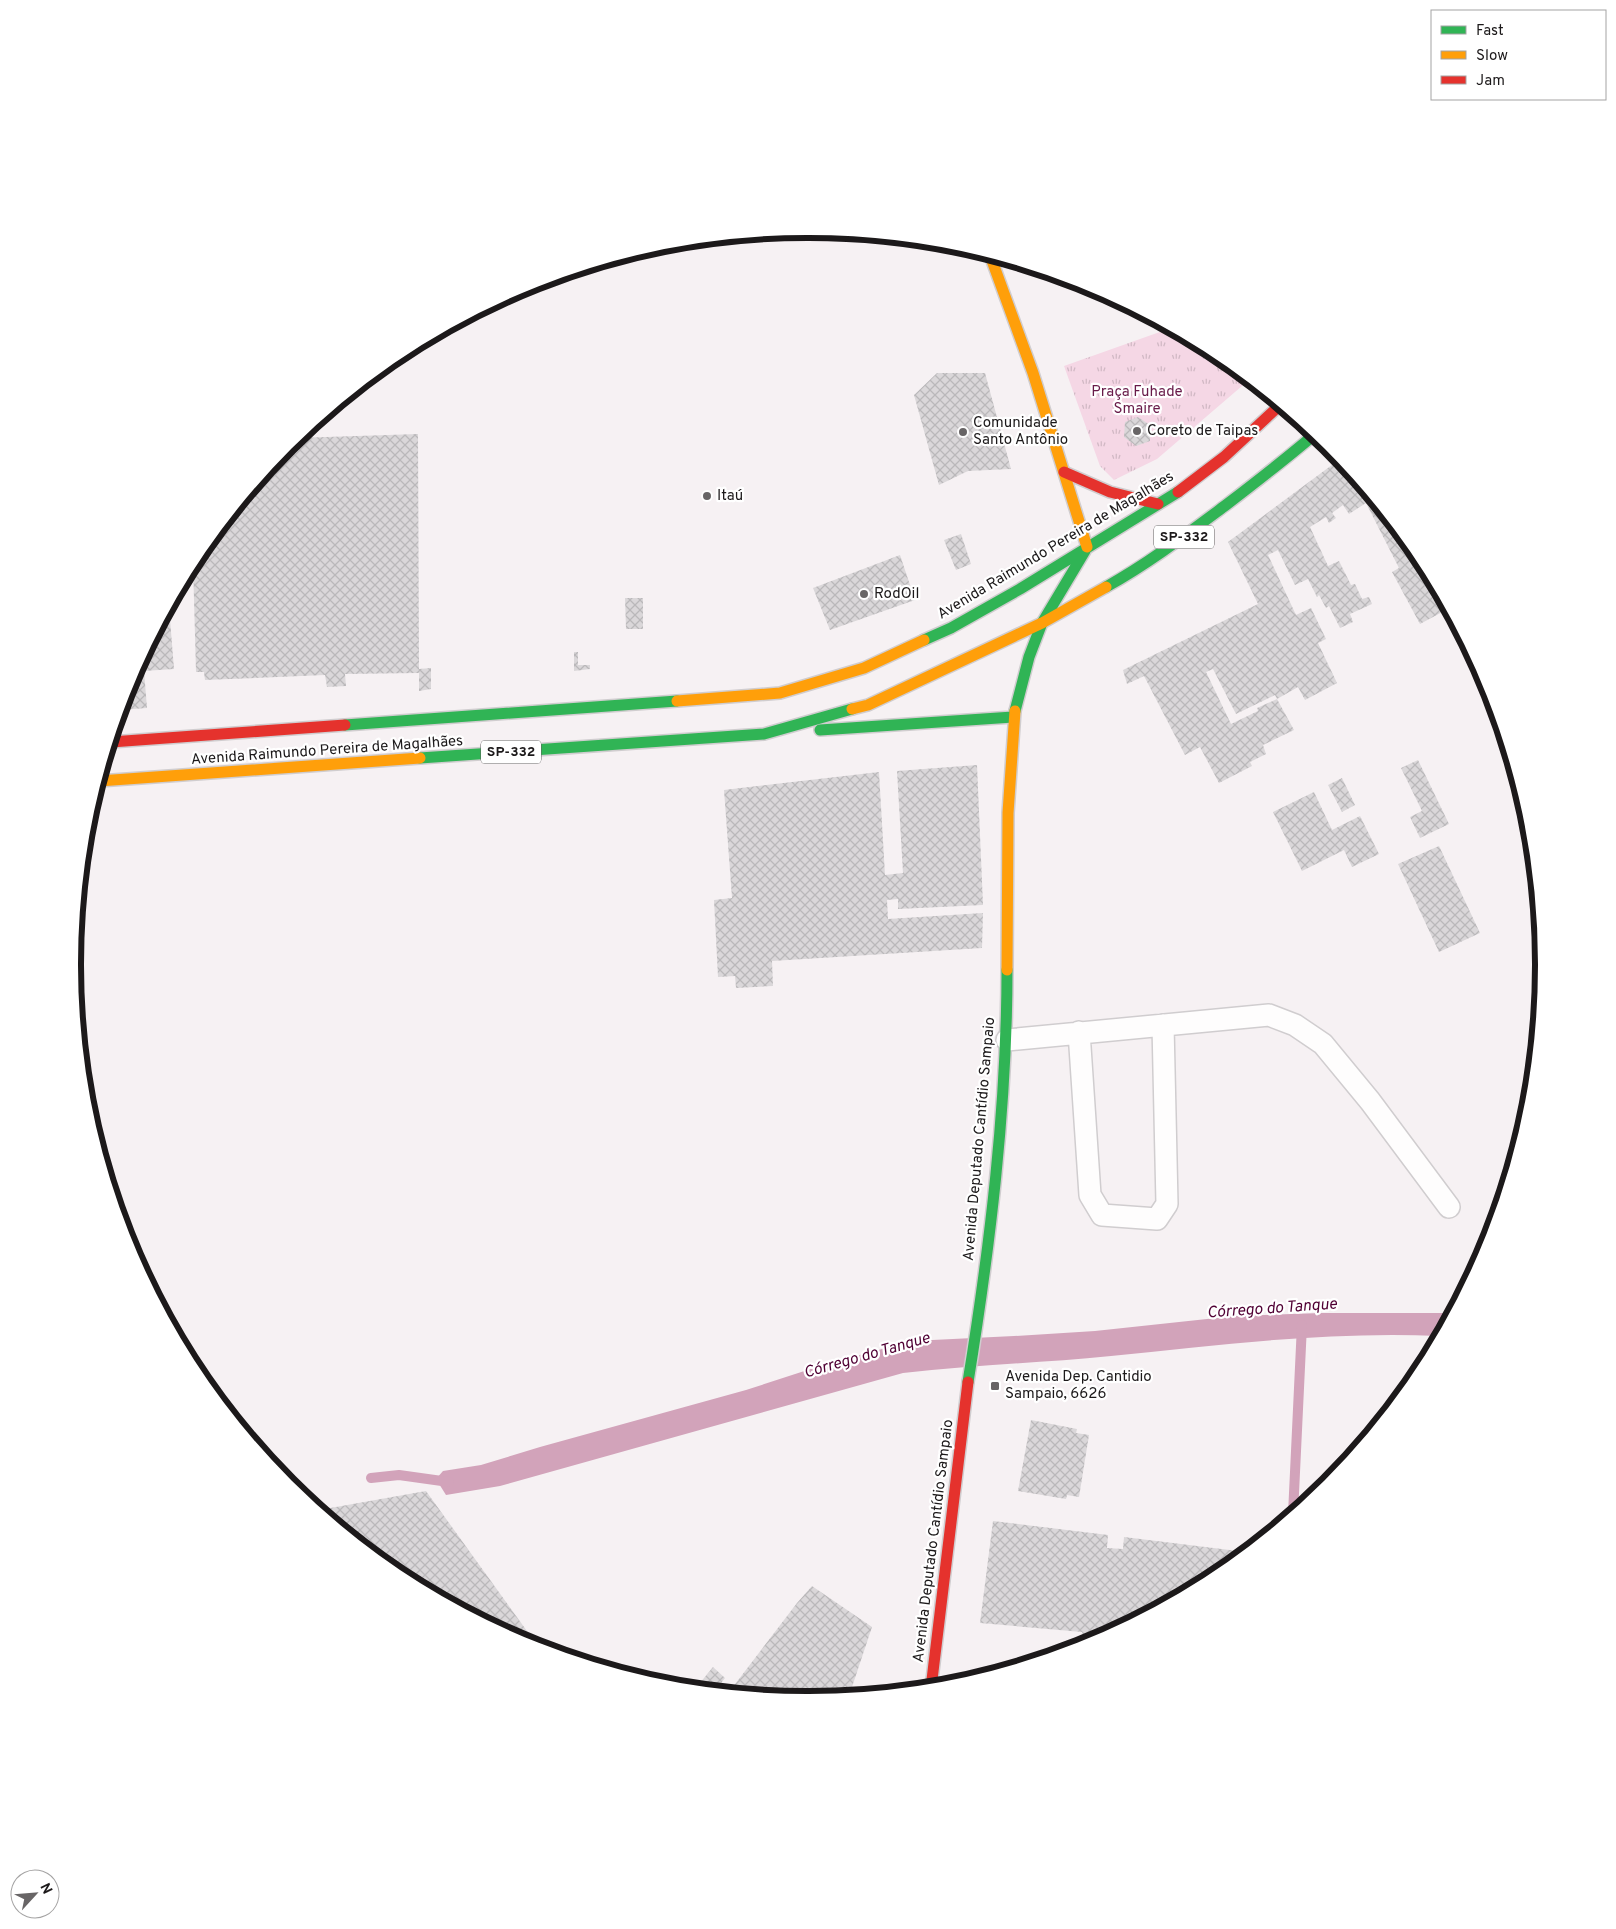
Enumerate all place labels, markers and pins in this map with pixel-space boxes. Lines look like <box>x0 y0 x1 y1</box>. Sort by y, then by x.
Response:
place label: Comunidade Santo Antônio <box>973 414 1068 450</box>
place label: Coreto de Taipas <box>1147 422 1258 441</box>
marker: Coreto de Taipas <box>1131 425 1143 437</box>
marker: Comunidade Santo Antônio <box>957 426 969 438</box>
place label: Itaú <box>717 487 743 506</box>
marker: Itaú <box>701 490 713 502</box>
place label: RodOil <box>874 585 919 604</box>
marker: RodOil <box>858 588 870 600</box>
place label: Avenida Dep. Cantidio Sampaio, 6626 <box>1005 1368 1152 1404</box>
marker: Avenida Dep. Cantidio Sampaio, 6626 <box>989 1380 1001 1392</box>

